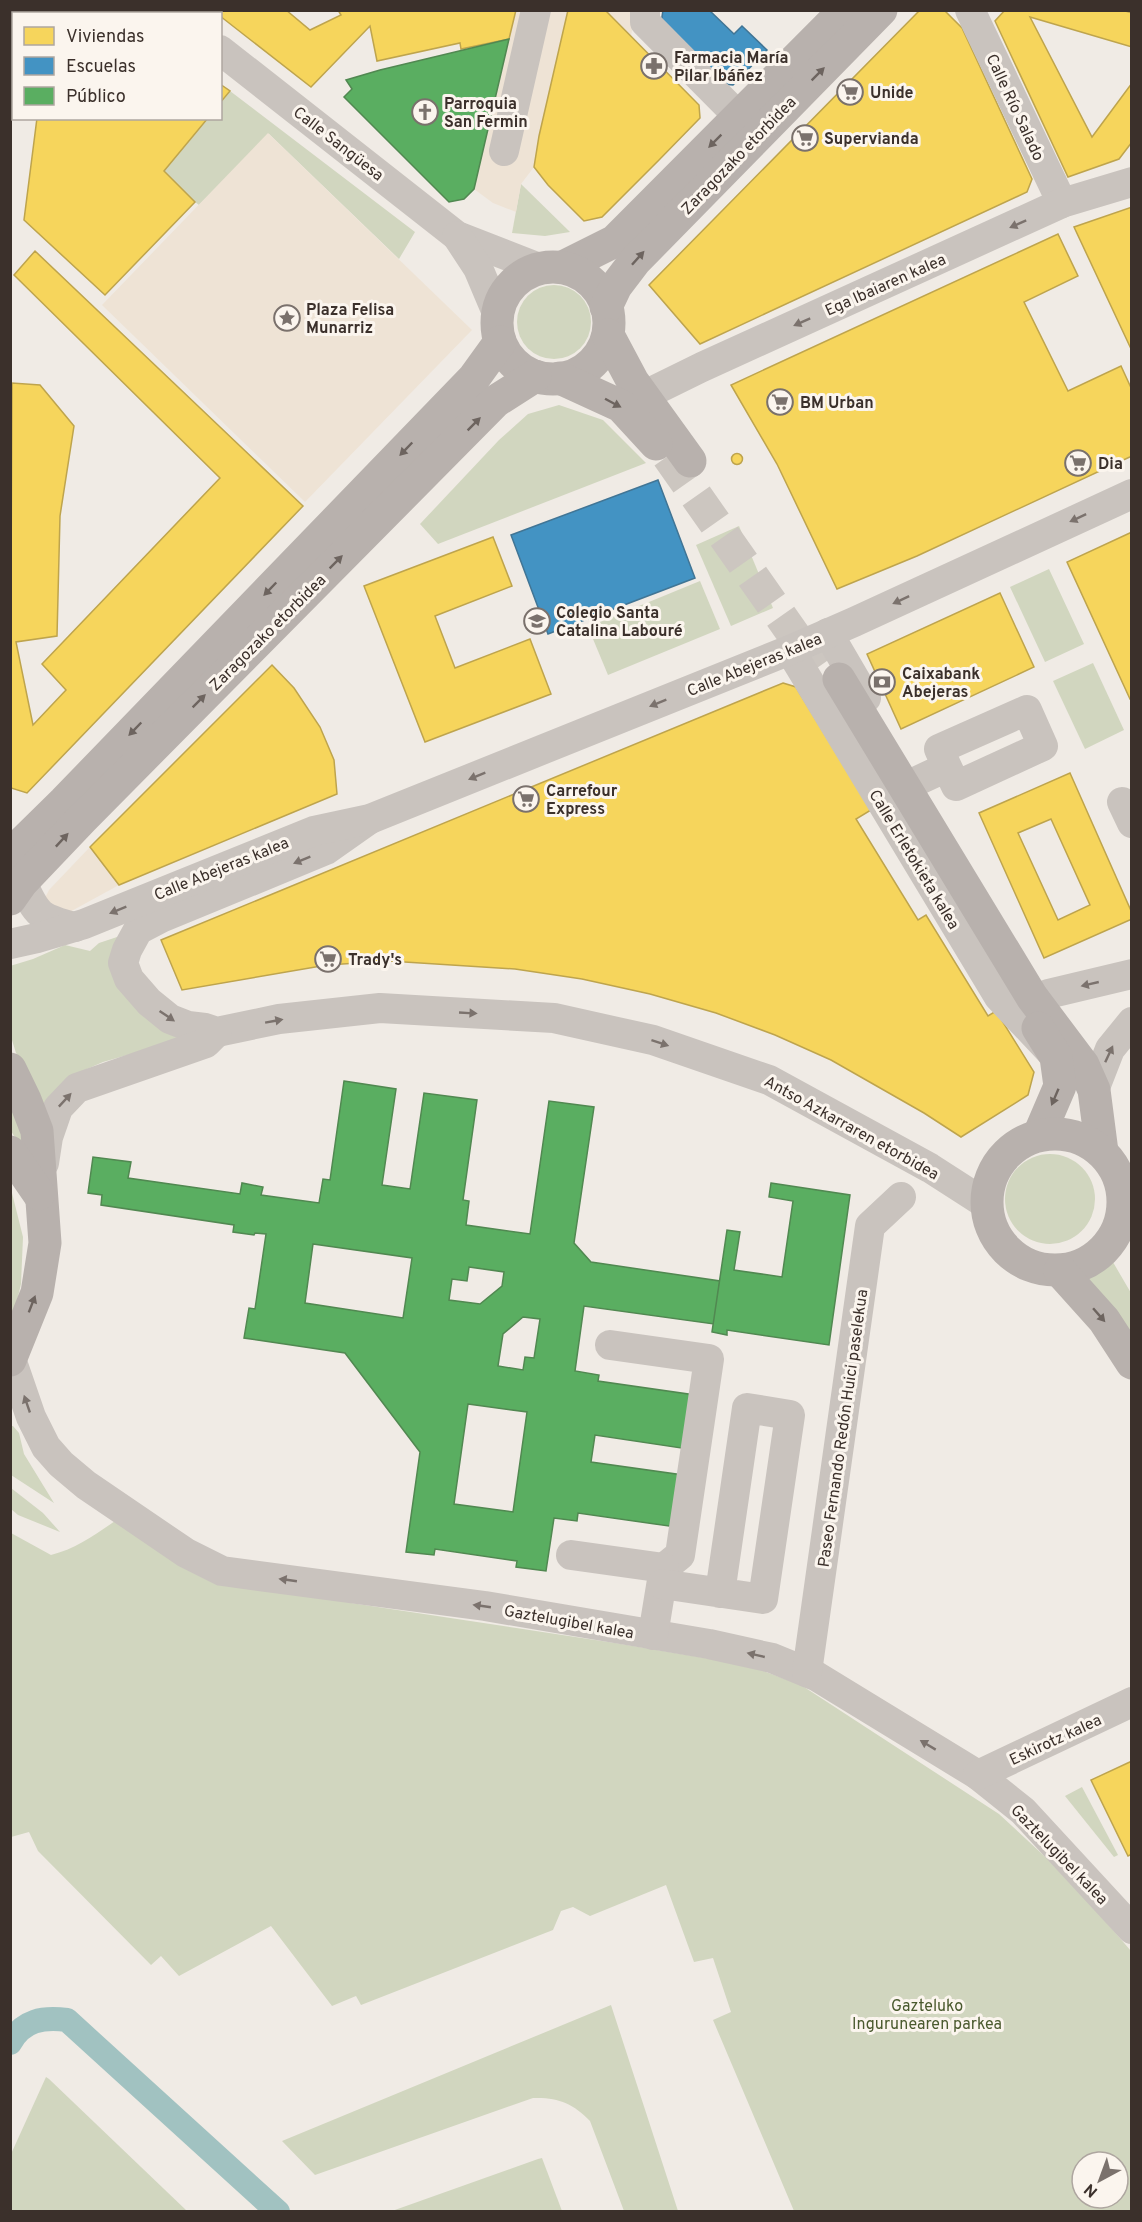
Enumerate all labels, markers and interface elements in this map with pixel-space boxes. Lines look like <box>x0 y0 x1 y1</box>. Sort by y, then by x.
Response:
legend <box>12 12 222 120</box>
text: Viviendas <box>66 26 144 49</box>
place label: Farmacia María Pilar Ibáñez <box>674 49 789 87</box>
pharmacy icon: Farmacia María Pilar Ibáñez <box>639 51 669 81</box>
street label: Calle Río Salado <box>981 51 1048 165</box>
text: Escuelas <box>66 56 136 79</box>
one-way arrow <box>811 67 825 81</box>
supermarket icon: Unide <box>835 77 865 107</box>
place label: Unide <box>870 84 914 104</box>
text: Público <box>66 86 126 109</box>
street label: Zaragozako etorbidea <box>678 93 801 220</box>
place label: Parroquia San Fermin <box>444 95 528 133</box>
church icon: Parroquia San Fermin <box>410 97 440 127</box>
street label: Calle Sangüesa <box>289 103 387 186</box>
supermarket icon: Supervianda <box>790 123 820 153</box>
place label: Supervianda <box>824 130 919 150</box>
one-way arrow <box>708 134 722 149</box>
one-way arrow <box>1009 219 1026 228</box>
street label: Ega Ibaiaren kalea <box>822 250 949 321</box>
one-way arrow <box>631 251 644 266</box>
place label: Plaza Felisa Munarriz <box>306 301 394 339</box>
place icon: Plaza Felisa Munarriz <box>272 303 302 333</box>
one-way arrow <box>793 317 811 327</box>
supermarket icon: BM Urban <box>765 387 795 417</box>
place label: BM Urban <box>800 394 874 414</box>
one-way arrow <box>605 398 622 408</box>
one-way arrow <box>466 417 480 431</box>
one-way arrow <box>399 441 413 455</box>
supermarket icon: Dia <box>1063 448 1093 478</box>
place label: Dia <box>1098 455 1123 475</box>
one-way arrow <box>1070 514 1087 523</box>
one-way arrow <box>329 556 343 570</box>
street label: Zaragozako etorbidea <box>206 571 331 696</box>
one-way arrow <box>263 581 277 596</box>
one-way arrow <box>893 596 910 605</box>
place label: Colegio Santa Catalina Labouré <box>556 604 683 642</box>
school or university icon: Colegio Santa Catalina Labouré <box>522 606 552 636</box>
street label: Calle Abejeras kalea <box>684 630 825 702</box>
place label: Caixabank Abejeras <box>902 665 980 703</box>
bank icon: Caixabank Abejeras <box>867 667 897 697</box>
one-way arrow <box>192 693 206 708</box>
one-way arrow <box>648 698 666 708</box>
one-way arrow <box>128 722 142 736</box>
one-way arrow <box>468 772 486 781</box>
place label: Carrefour Express <box>546 782 618 820</box>
supermarket icon: Carrefour Express <box>511 784 541 814</box>
street label: Calle Erletokieta kalea <box>864 787 963 933</box>
one-way arrow <box>55 833 69 847</box>
street label: Calle Abejeras kalea <box>151 834 292 906</box>
one-way arrow <box>293 856 311 865</box>
one-way arrow <box>109 906 127 915</box>
supermarket icon: Trady's <box>313 944 343 974</box>
place label: Trady's <box>348 951 402 971</box>
one-way arrow <box>1081 979 1099 989</box>
one-way arrow <box>459 1009 478 1018</box>
one-way arrow <box>159 1010 176 1021</box>
one-way arrow <box>265 1016 284 1025</box>
one-way arrow <box>651 1038 669 1048</box>
one-way arrow <box>1104 1045 1113 1062</box>
street label: Antso Azkarraren etorbidea <box>760 1072 942 1185</box>
one-way arrow <box>1050 1089 1060 1107</box>
one-way arrow <box>58 1093 71 1108</box>
street label: Paseo Fernando Redón Huici paselekua <box>815 1288 873 1569</box>
one-way arrow <box>28 1295 37 1313</box>
one-way arrow <box>1092 1307 1105 1322</box>
one-way arrow <box>21 1395 31 1413</box>
one-way arrow <box>279 1576 298 1585</box>
one-way arrow <box>472 1602 491 1611</box>
street label: Gaztelugibel kalea <box>502 1602 635 1644</box>
one-way arrow <box>747 1649 765 1659</box>
street label: Eskirotz kalea <box>1007 1711 1105 1771</box>
one-way arrow <box>920 1740 936 1751</box>
street label: Gaztelugibel kalea <box>1006 1801 1111 1910</box>
park label: Gazteluko Ingurunearen parkea <box>852 1997 1002 2035</box>
north arrow <box>1070 2150 1130 2210</box>
text: N <box>1081 2178 1102 2201</box>

